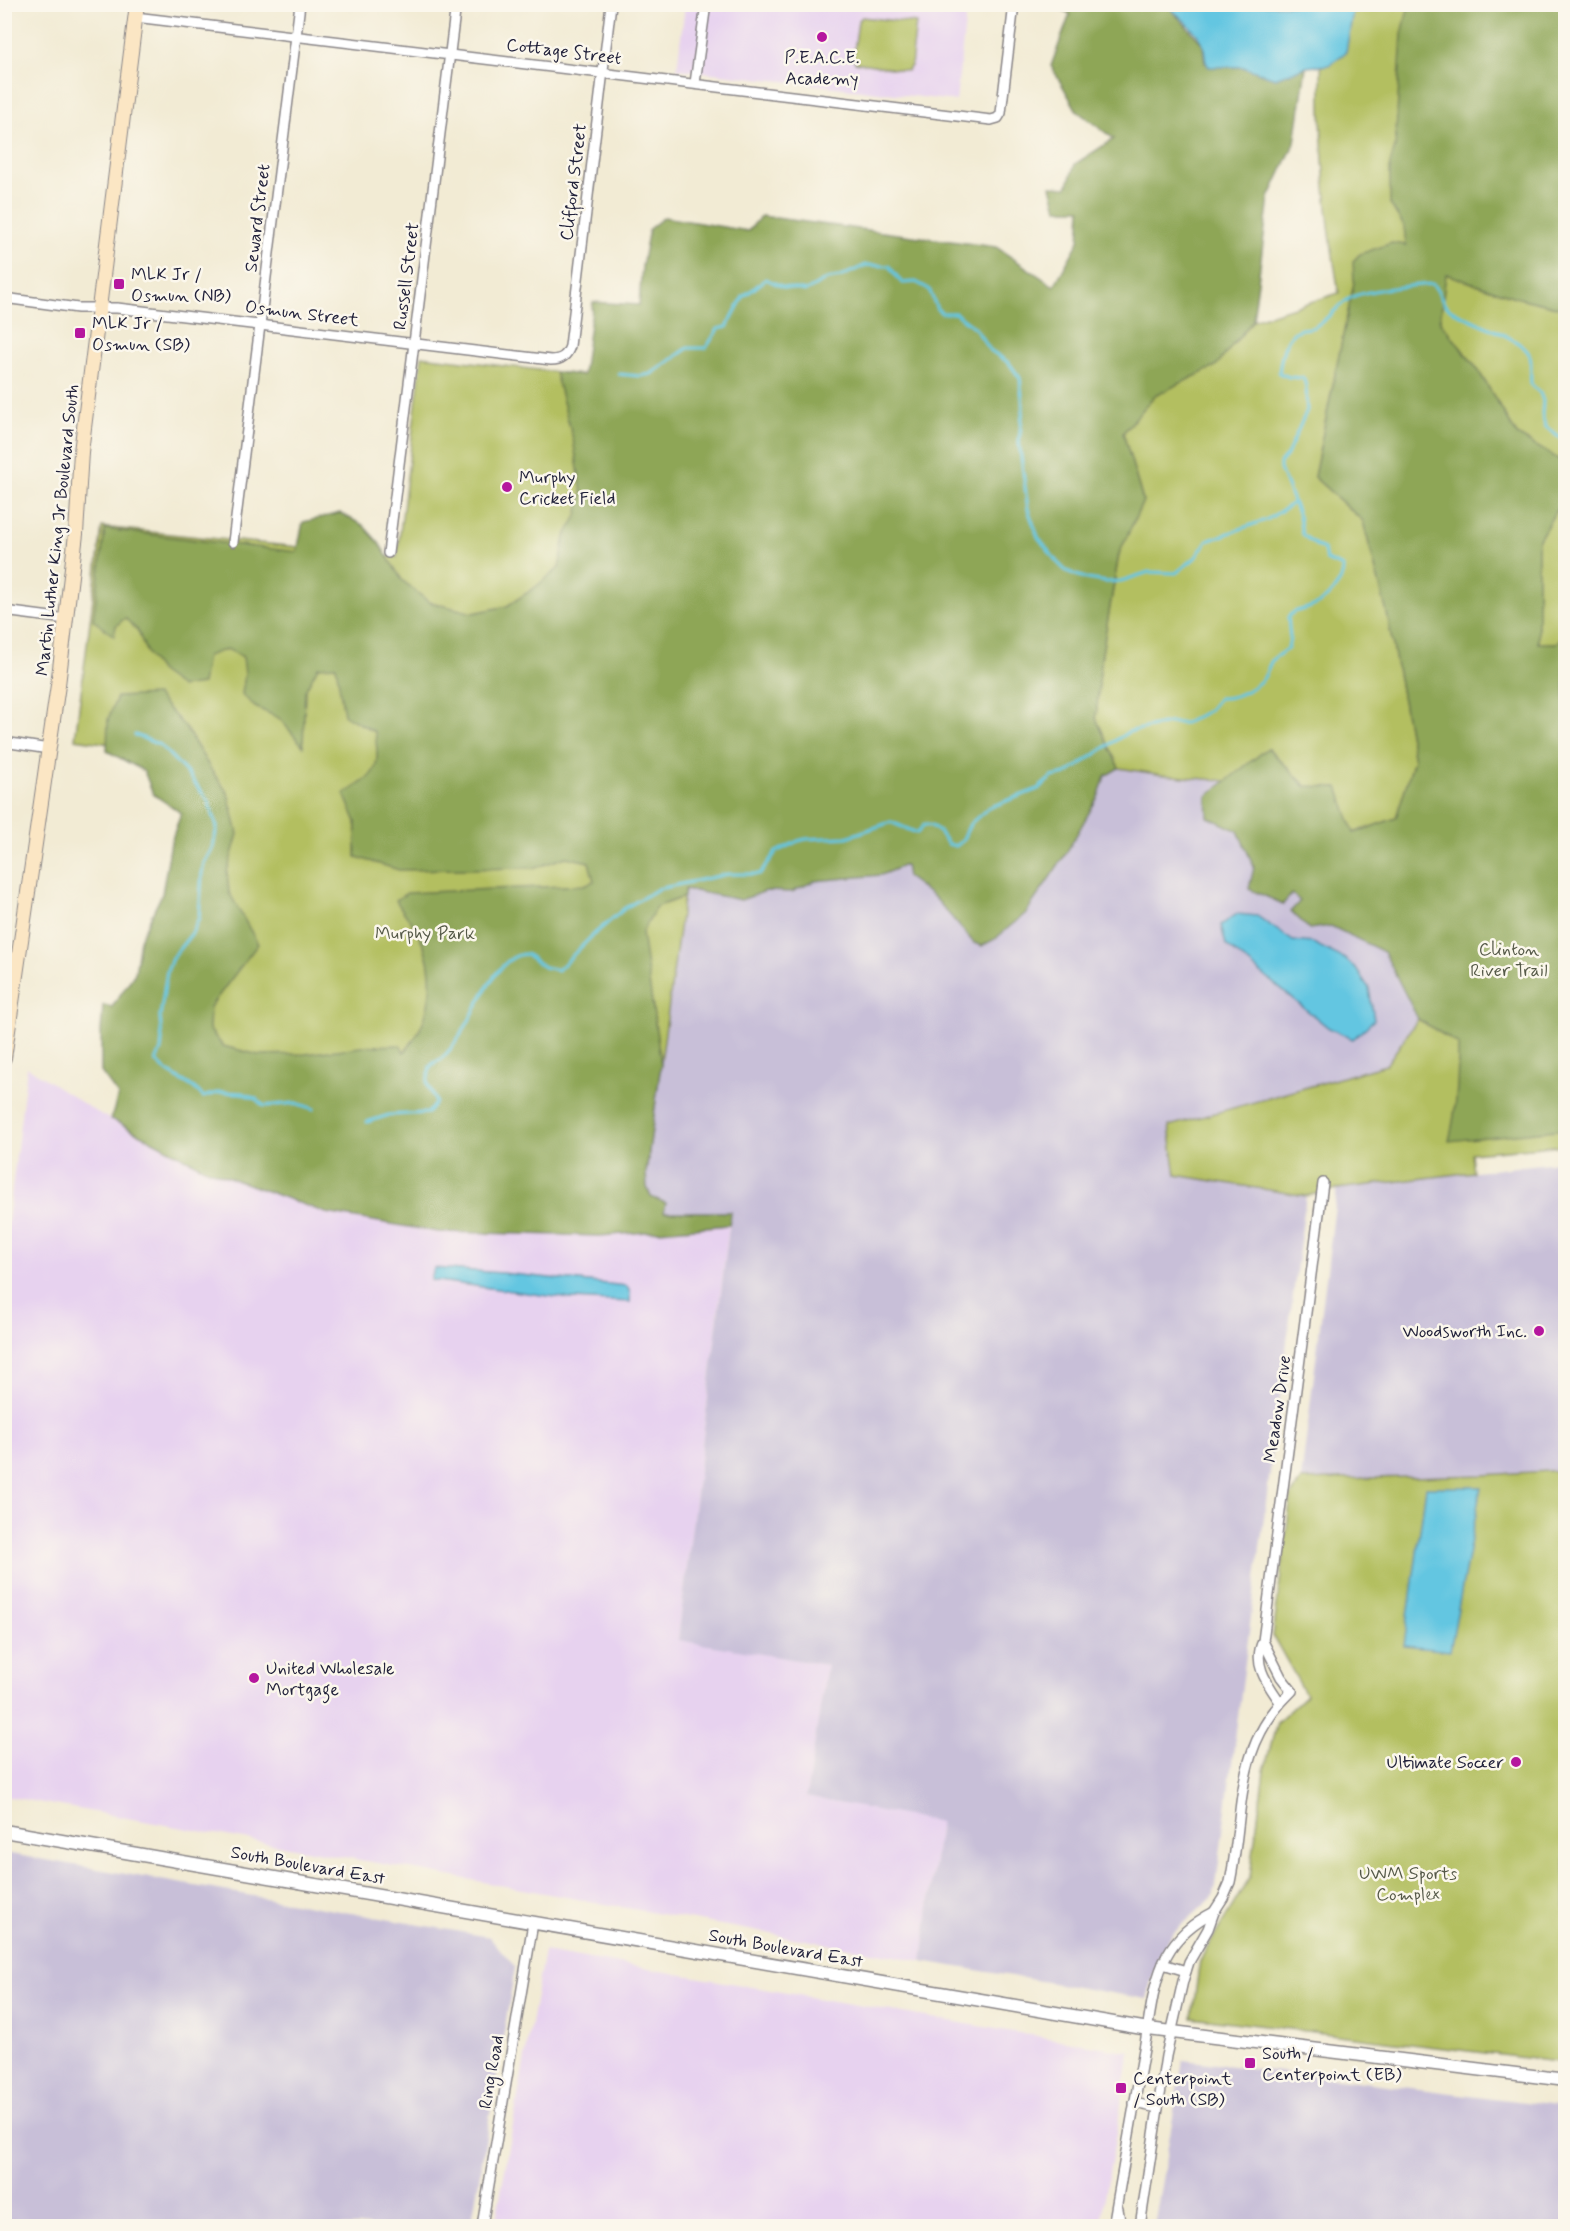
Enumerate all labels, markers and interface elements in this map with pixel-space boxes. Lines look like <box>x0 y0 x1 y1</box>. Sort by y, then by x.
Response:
marker: P.E.A.C.E. Academy <box>815 30 829 44</box>
street label: Cottage Street <box>505 33 623 71</box>
place label: P.E.A.C.E. Academy <box>784 46 860 91</box>
street label: Clifford Street <box>555 122 595 242</box>
street label: Seward Street <box>239 162 277 274</box>
street label: Russell Street <box>388 221 426 331</box>
place label: MLK Jr / Osmun (NB) <box>131 263 232 308</box>
marker: MLK Jr / Osmun (NB) <box>112 277 126 291</box>
street label: Osmun Street <box>244 295 361 333</box>
place label: MLK Jr / Osmun (SB) <box>92 312 191 357</box>
marker: MLK Jr / Osmun (SB) <box>73 326 87 340</box>
street label: Martin Luther King Jr Boulevard South <box>31 383 85 677</box>
place label: Murphy Cricket Field <box>519 466 616 511</box>
marker: Murphy Cricket Field <box>500 480 514 494</box>
park label: Murphy Park <box>375 922 475 946</box>
park label: Clinton River Trail <box>1470 938 1548 983</box>
place label: Woodsworth Inc. <box>1403 1320 1527 1344</box>
marker: Woodsworth Inc. <box>1532 1324 1546 1338</box>
street label: Meadow Drive <box>1259 1354 1297 1464</box>
place label: United Wholesale Mortgage <box>266 1657 394 1704</box>
marker: United Wholesale Mortgage <box>247 1671 261 1685</box>
place label: Ultimate Soccer <box>1386 1751 1504 1775</box>
marker: Ultimate Soccer <box>1509 1755 1523 1769</box>
street label: South Boulevard East <box>229 1841 387 1891</box>
park label: UWM Sports Complex <box>1359 1862 1457 1907</box>
street label: South Boulevard East <box>707 1924 865 1974</box>
street label: Ring Road <box>474 2033 511 2111</box>
place label: South / Centerpoint (EB) <box>1262 2042 1402 2087</box>
marker: South / Centerpoint (EB) <box>1243 2056 1257 2070</box>
place label: Centerpoint / South (SB) <box>1133 2067 1232 2112</box>
marker: Centerpoint / South (SB) <box>1114 2081 1128 2095</box>

